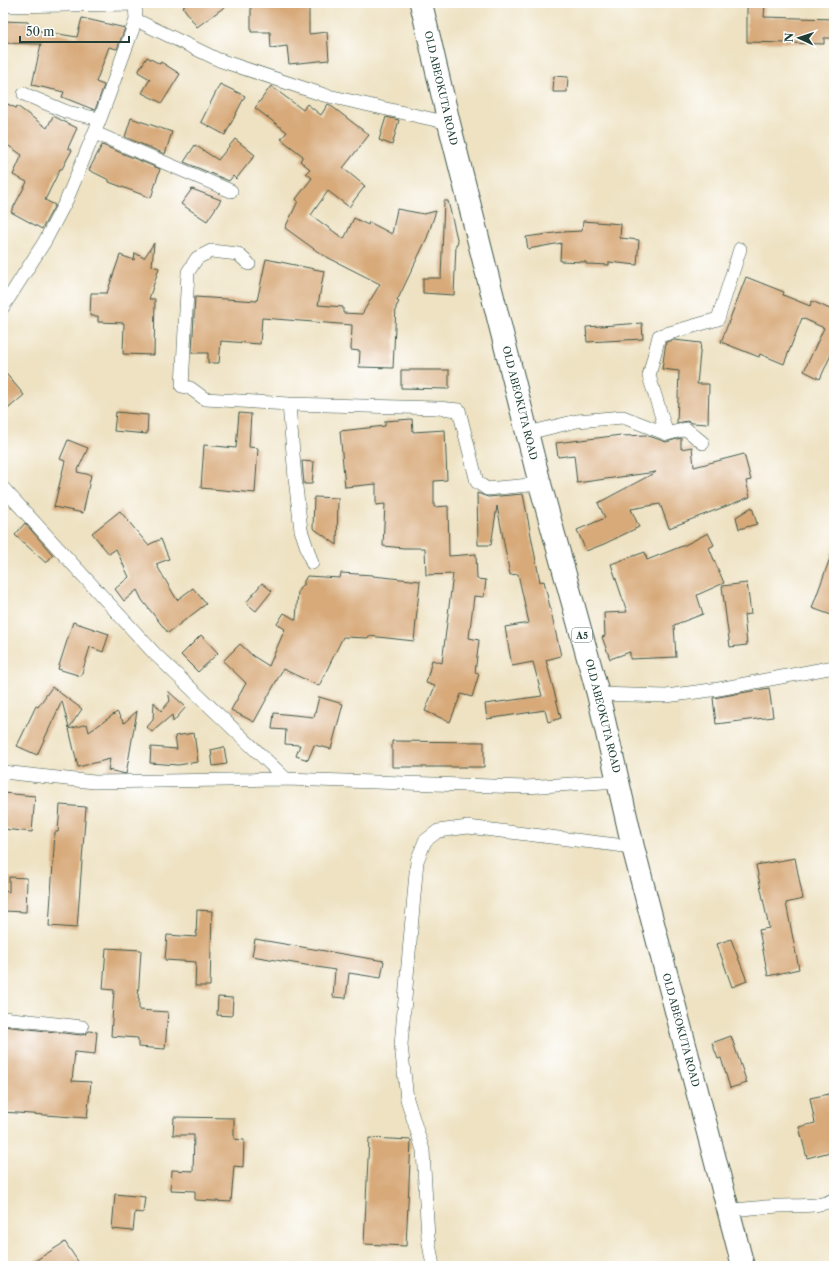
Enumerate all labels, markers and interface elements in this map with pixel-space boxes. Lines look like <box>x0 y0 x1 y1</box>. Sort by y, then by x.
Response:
scale bar <box>20 18 129 44</box>
north arrow <box>779 18 819 58</box>
text: 50 m <box>26 24 55 39</box>
street label: OLD ABEOKUTA ROAD <box>421 29 461 147</box>
text: N <box>782 32 796 43</box>
street label: OLD ABEOKUTA ROAD <box>500 345 540 461</box>
road number: A5 <box>572 628 592 642</box>
street label: OLD ABEOKUTA ROAD <box>583 658 623 774</box>
street label: OLD ABEOKUTA ROAD <box>660 972 702 1088</box>

